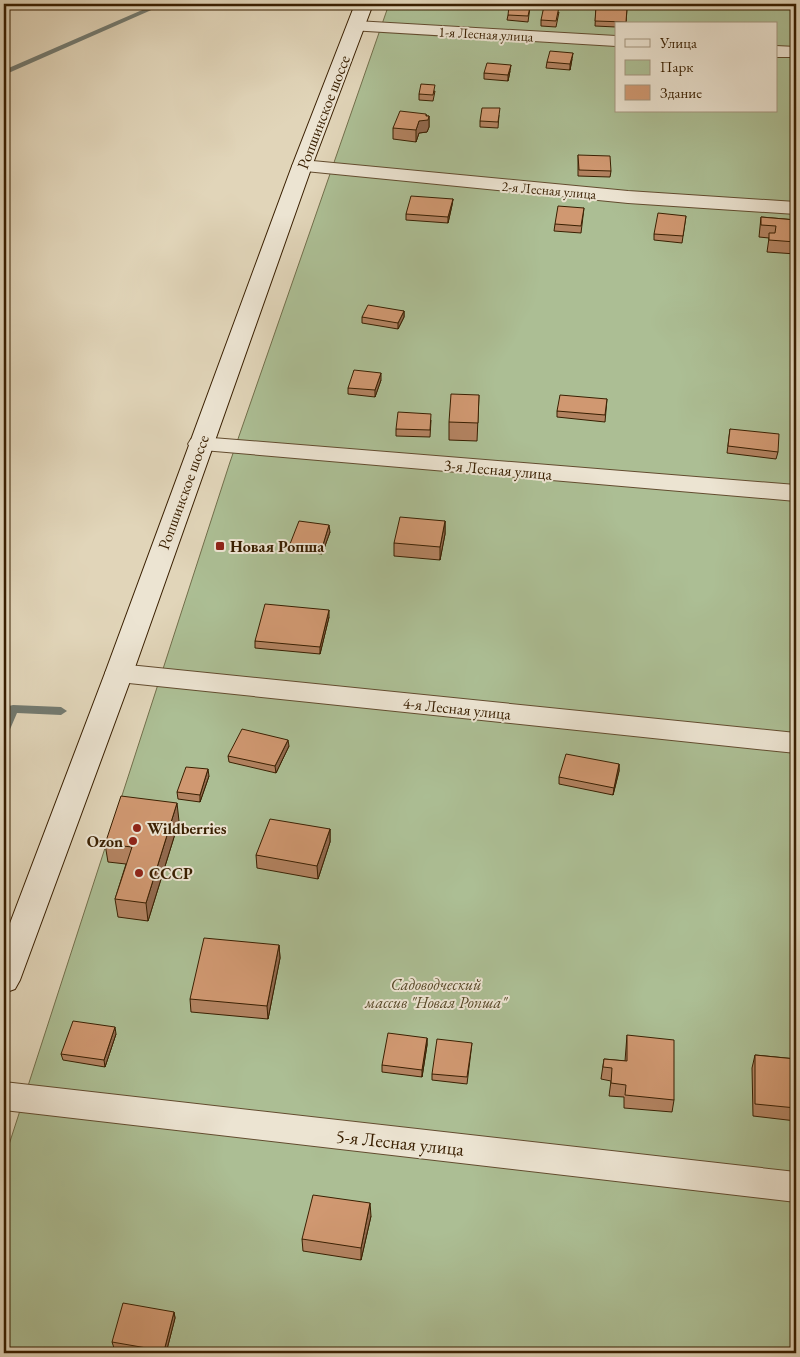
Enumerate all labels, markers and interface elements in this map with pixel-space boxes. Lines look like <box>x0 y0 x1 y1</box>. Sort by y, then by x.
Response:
legend <box>615 22 778 112</box>
street label: 1-я Лесная улица <box>438 23 534 45</box>
text: Улица <box>659 33 697 52</box>
street label: Ропшинское шоссе <box>292 52 355 172</box>
text: Парк <box>660 57 693 76</box>
text: Здание <box>660 83 702 102</box>
street label: 2-я Лесная улица <box>501 177 598 203</box>
street label: Ропшинское шоссе <box>153 432 214 552</box>
street label: 3-я Лесная улица <box>443 454 554 485</box>
place label: Новая Ропша <box>230 536 325 557</box>
marker: Новая Ропша <box>214 540 226 552</box>
street label: 4-я Лесная улица <box>402 692 513 725</box>
place label: Wildberries <box>147 818 227 839</box>
marker: Wildberries <box>131 822 143 834</box>
place label: Ozon <box>87 831 123 852</box>
marker: Ozon <box>127 835 139 847</box>
place label: СССР <box>149 863 193 884</box>
marker: СССР <box>133 867 145 879</box>
park label: Садоводческий массив "Новая Ропша" <box>364 974 508 1013</box>
street label: 5-я Лесная улица <box>335 1123 466 1162</box>

